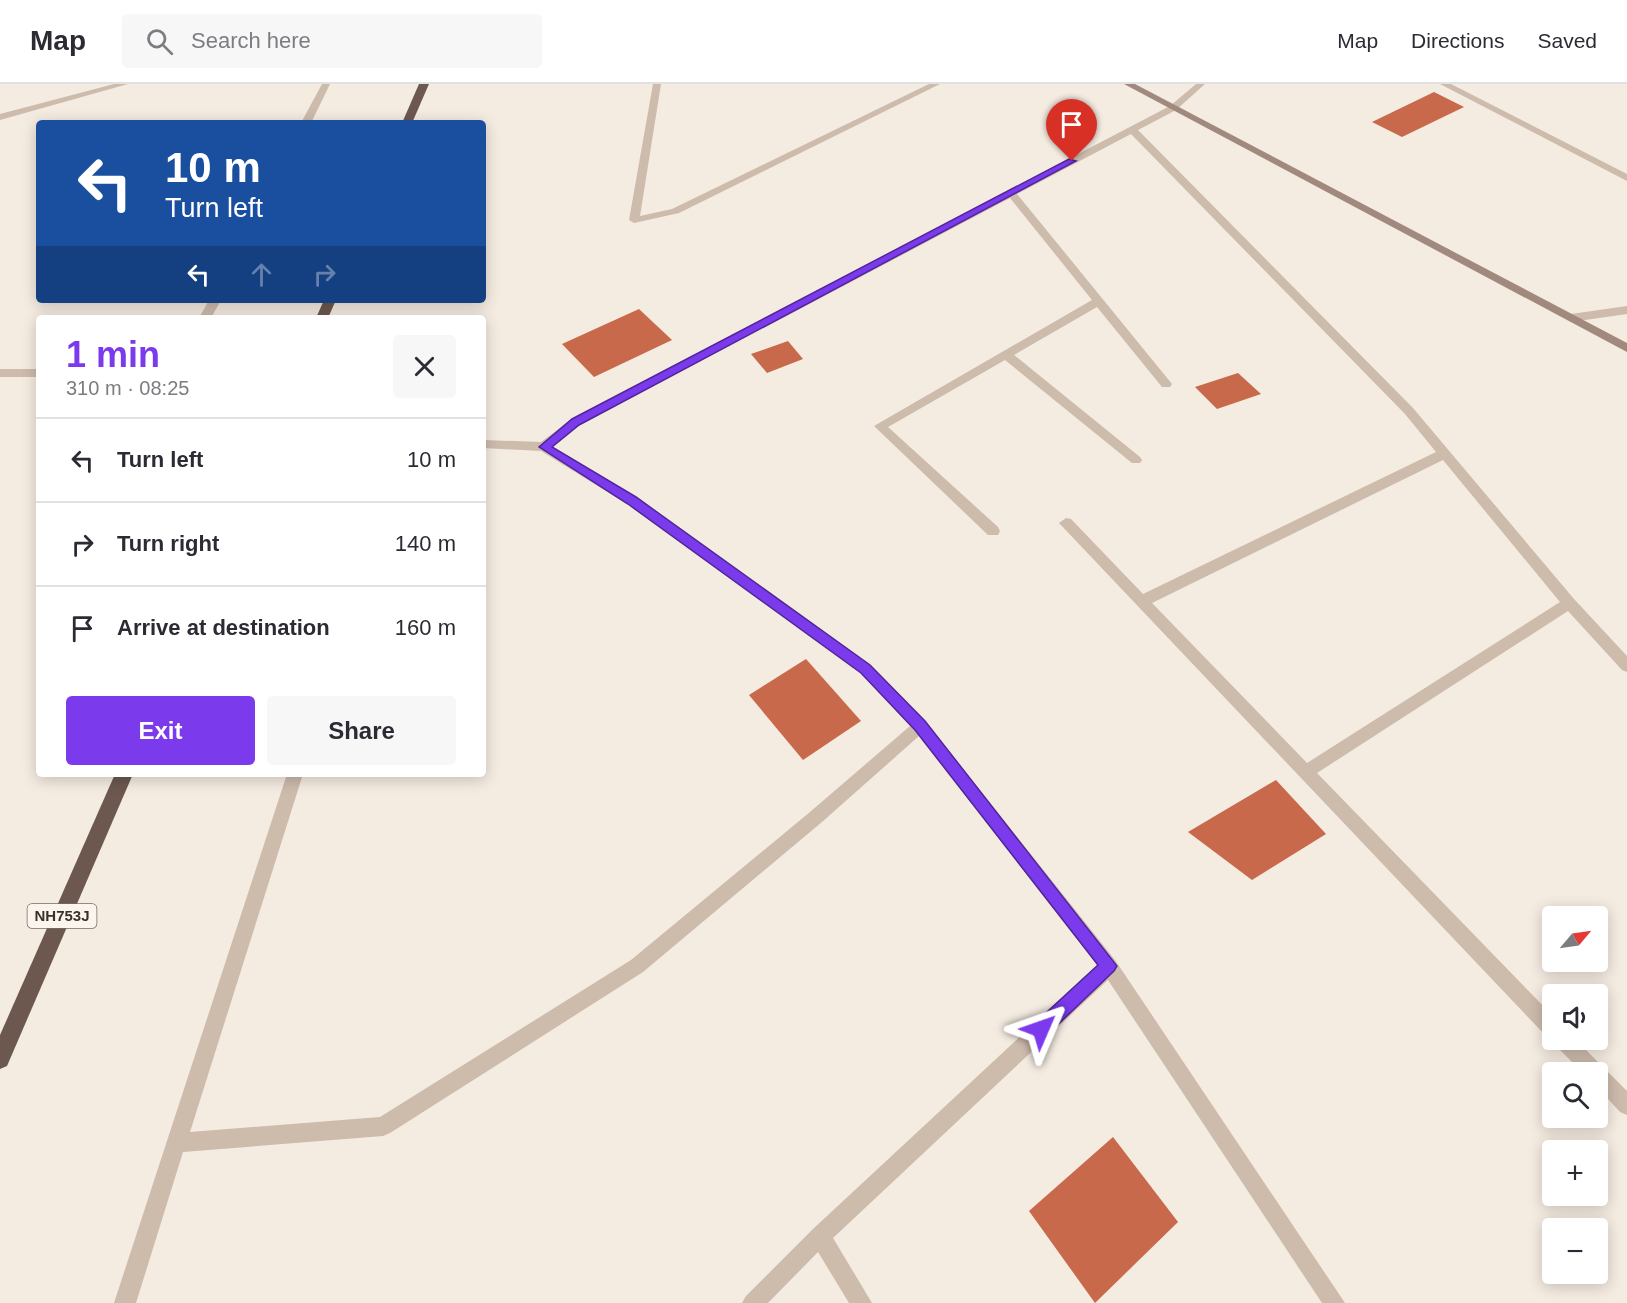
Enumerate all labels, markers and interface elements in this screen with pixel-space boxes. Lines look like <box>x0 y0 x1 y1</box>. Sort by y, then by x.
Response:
search box <box>122 14 542 68</box>
text: Map <box>30 25 86 56</box>
icon: search <box>143 25 176 58</box>
text: Search here <box>191 28 311 53</box>
text: Map <box>1337 29 1378 52</box>
text: Directions <box>1411 29 1504 52</box>
text: Saved <box>1537 29 1597 52</box>
pin <box>1046 99 1097 161</box>
icon: arrive <box>1055 108 1088 141</box>
icon: left <box>66 144 144 222</box>
text: 10 m <box>165 144 261 191</box>
text: Turn left <box>165 193 263 223</box>
icon: left <box>182 258 215 291</box>
icon: ahead <box>245 258 278 291</box>
icon: right <box>308 258 341 291</box>
text: 1 min <box>66 334 160 375</box>
button: close <box>393 335 456 398</box>
text: 310 m · 08:25 <box>66 377 189 399</box>
icon: left <box>66 444 99 477</box>
text: Turn left <box>117 447 203 472</box>
text: 10 m <box>407 447 456 472</box>
icon: right <box>66 528 99 561</box>
text: Turn right <box>117 531 219 556</box>
text: 140 m <box>395 531 456 556</box>
icon: arrive <box>66 612 99 645</box>
text: Arrive at destination <box>117 615 330 640</box>
text: 160 m <box>395 615 456 640</box>
button: Exit <box>66 696 255 765</box>
button: Share <box>267 696 456 765</box>
road number: NH753J <box>28 904 97 928</box>
north arrow <box>1542 906 1608 972</box>
map controls <box>1542 906 1608 1284</box>
button: sound <box>1542 984 1608 1050</box>
position arrow <box>1009 997 1073 1061</box>
button: search <box>1542 1062 1608 1128</box>
button: + <box>1542 1140 1608 1206</box>
button: − <box>1542 1218 1608 1284</box>

